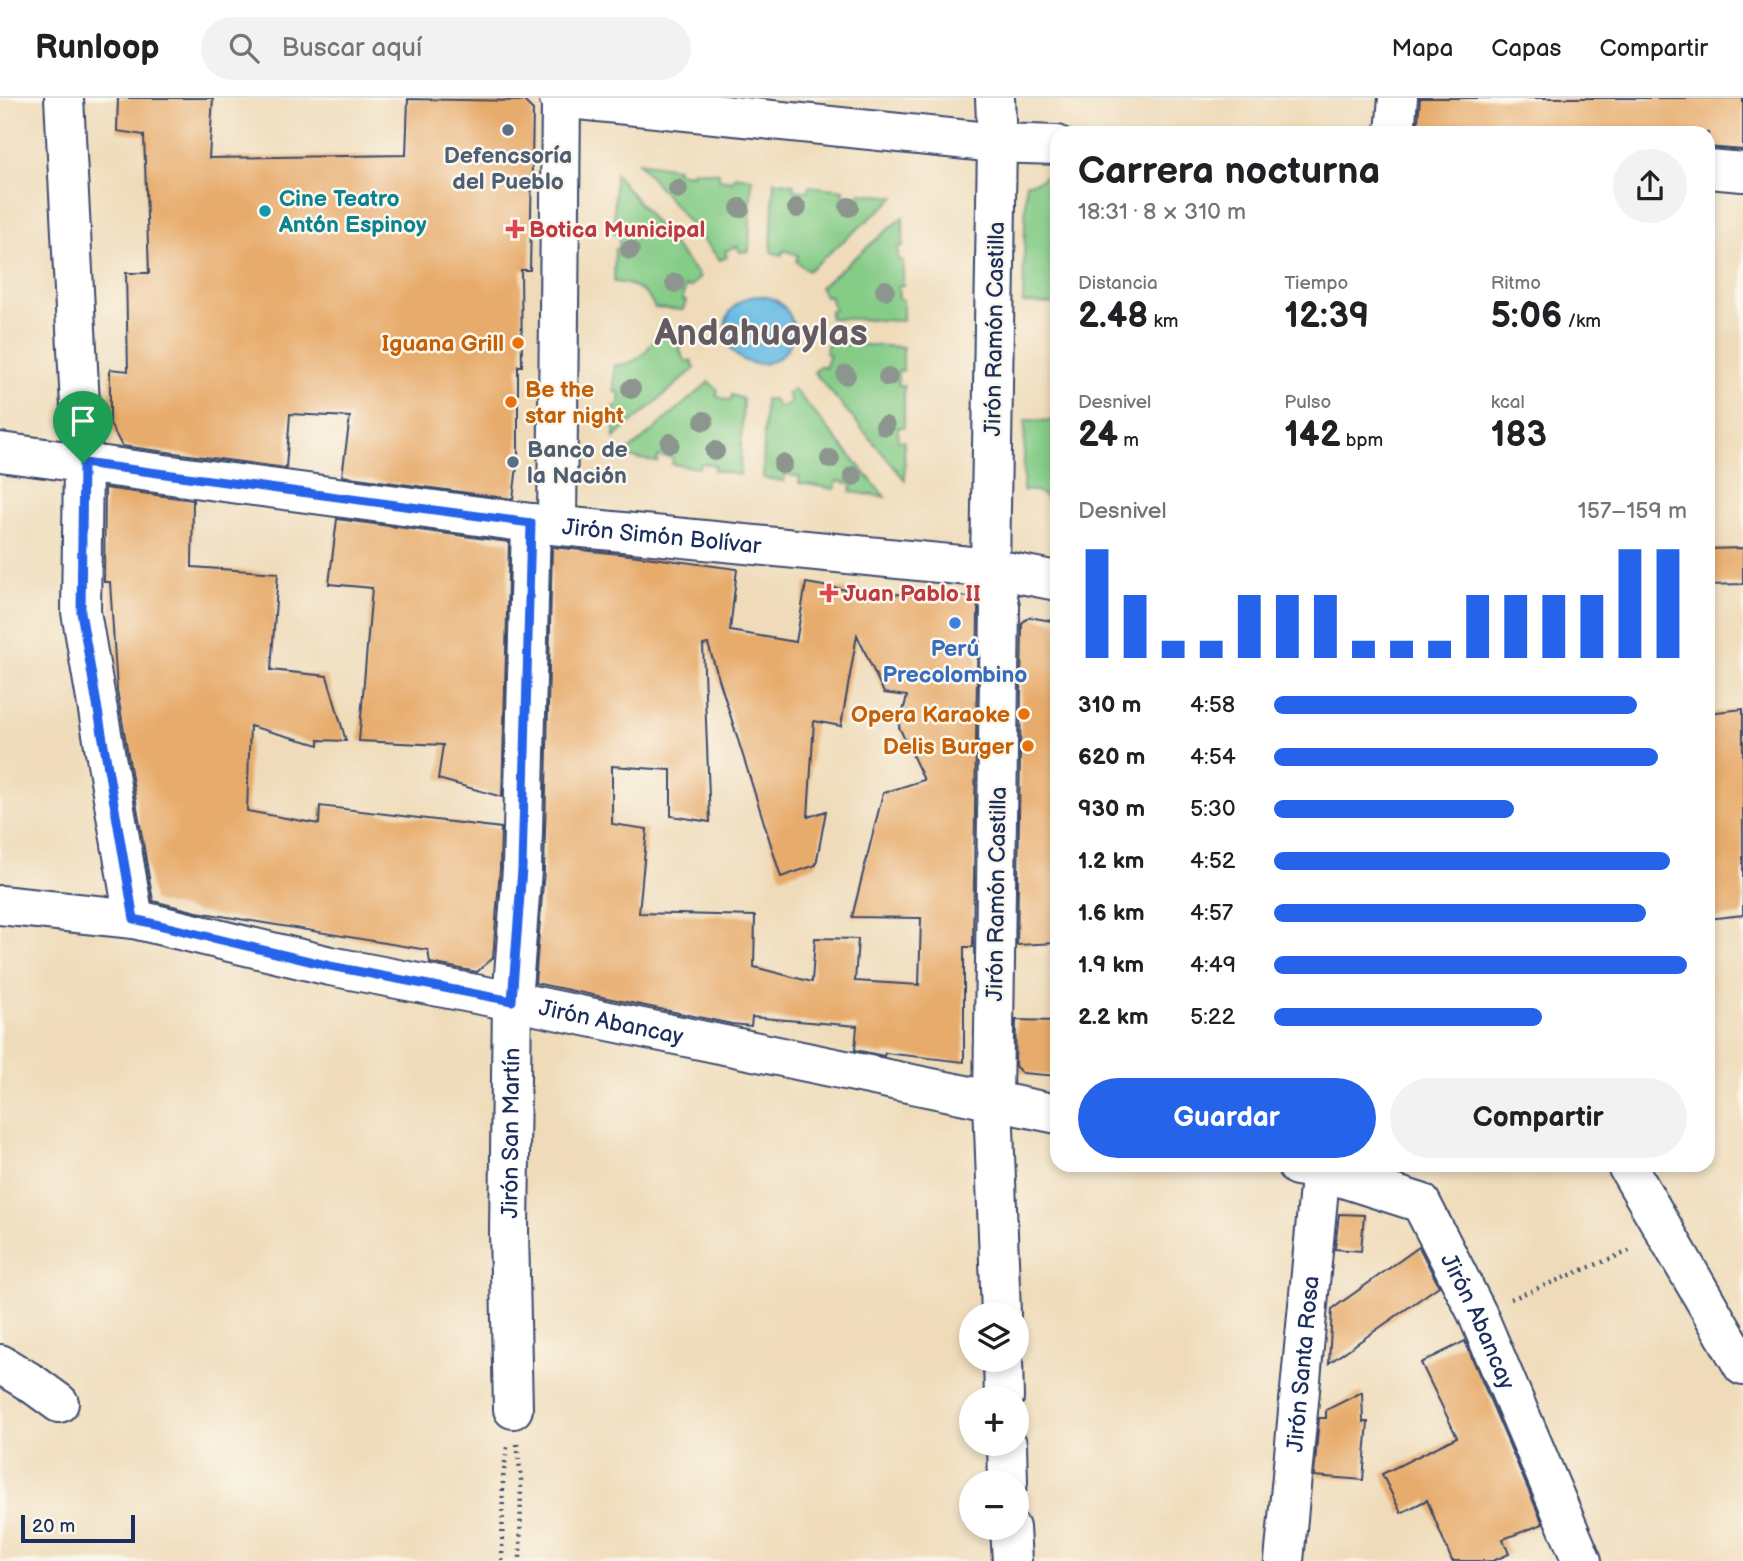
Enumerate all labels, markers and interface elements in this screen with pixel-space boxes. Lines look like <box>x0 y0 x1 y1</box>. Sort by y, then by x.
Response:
search box <box>201 17 691 80</box>
text: Runloop <box>35 28 159 68</box>
icon: search <box>225 29 263 67</box>
text: Buscar aquí <box>281 33 422 64</box>
text: Mapa <box>1392 34 1453 63</box>
text: Capas <box>1491 34 1561 63</box>
text: Compartir <box>1599 34 1708 63</box>
marker: Defencsoría del Pueblo <box>500 122 516 138</box>
place label: Defencsoría del Pueblo <box>444 142 572 196</box>
text: Carrera nocturna <box>1078 149 1380 194</box>
button: share <box>1613 149 1687 223</box>
place label: Cine Teatro Antón Espinoy <box>278 185 427 239</box>
text: 18:31 · 8 × 310 m <box>1078 198 1246 226</box>
marker: Cine Teatro Antón Espinoy <box>257 203 273 219</box>
place label: Botica Municipal <box>529 216 705 244</box>
marker: Botica Municipal <box>507 221 523 237</box>
street label: Jirón Ramón Castilla <box>979 221 1011 437</box>
text: Distancia <box>1078 272 1158 295</box>
text: Tiempo <box>1284 272 1348 295</box>
text: Ritmo <box>1491 272 1541 295</box>
text: 2.48 <box>1078 295 1148 338</box>
text: 12:39 <box>1284 295 1369 338</box>
text: 5:06 <box>1491 295 1562 338</box>
text: km <box>1148 310 1178 333</box>
text: /km <box>1562 310 1601 333</box>
district label: Andahuaylas <box>653 312 868 356</box>
place label: Iguana Grill <box>382 330 504 358</box>
marker: Iguana Grill <box>510 335 526 351</box>
place label: Be the star night <box>525 376 624 430</box>
pin <box>53 391 113 463</box>
text: Desnivel <box>1078 391 1151 414</box>
text: Pulso <box>1284 391 1331 414</box>
text: kcal <box>1491 391 1525 414</box>
marker: Be the star night <box>503 394 519 410</box>
icon: arrive <box>64 402 102 440</box>
text: 24 <box>1078 414 1118 457</box>
text: 142 <box>1284 414 1341 457</box>
text: 183 <box>1491 414 1547 457</box>
text: m <box>1118 429 1139 452</box>
text: bpm <box>1341 429 1383 452</box>
place label: Banco de la Nación <box>527 436 628 490</box>
marker: Banco de la Nación <box>505 454 521 470</box>
text: Desnivel <box>1078 497 1167 525</box>
text: 157–159 m <box>1578 497 1687 525</box>
street label: Jirón Simón Bolívar <box>561 513 763 561</box>
place label: Juan Pablo II <box>843 580 981 608</box>
marker: Juan Pablo II <box>821 585 837 601</box>
marker: Perú Precolombino <box>947 615 963 631</box>
place label: Perú Precolombino <box>883 635 1027 689</box>
text: 310 m <box>1078 691 1141 719</box>
text: 4:58 <box>1190 691 1235 719</box>
place label: Opera Karaoke <box>851 701 1010 729</box>
marker: Opera Karaoke <box>1016 706 1032 722</box>
place label: Delis Burger <box>883 733 1015 761</box>
marker: Delis Burger <box>1020 738 1036 754</box>
text: 620 m <box>1078 743 1145 771</box>
text: 4:54 <box>1190 743 1236 771</box>
street label: Jirón Ramón Castilla <box>981 786 1013 1002</box>
text: 930 m <box>1078 795 1145 823</box>
text: 5:30 <box>1190 795 1236 823</box>
text: 1.2 km <box>1078 847 1144 875</box>
text: 4:52 <box>1190 847 1235 875</box>
text: 1.6 km <box>1078 899 1145 927</box>
text: 4:57 <box>1190 899 1233 927</box>
text: 1.9 km <box>1078 951 1144 979</box>
text: 4:49 <box>1190 951 1236 979</box>
street label: Jirón Abancay <box>536 994 686 1051</box>
text: 2.2 km <box>1078 1003 1149 1031</box>
text: 5:22 <box>1190 1003 1235 1031</box>
street label: Jirón San Martín <box>496 1048 526 1219</box>
button: Guardar <box>1078 1078 1376 1158</box>
button: Compartir <box>1390 1078 1687 1158</box>
street label: Jirón Abancay <box>1434 1249 1521 1394</box>
street label: Jirón Santa Rosa <box>1281 1275 1326 1453</box>
map controls <box>959 1302 1029 1540</box>
button: layers <box>959 1302 1029 1372</box>
button: + <box>959 1386 1029 1456</box>
button: − <box>959 1470 1029 1540</box>
scale bar <box>21 1512 135 1544</box>
text: 20 m <box>32 1515 75 1538</box>

